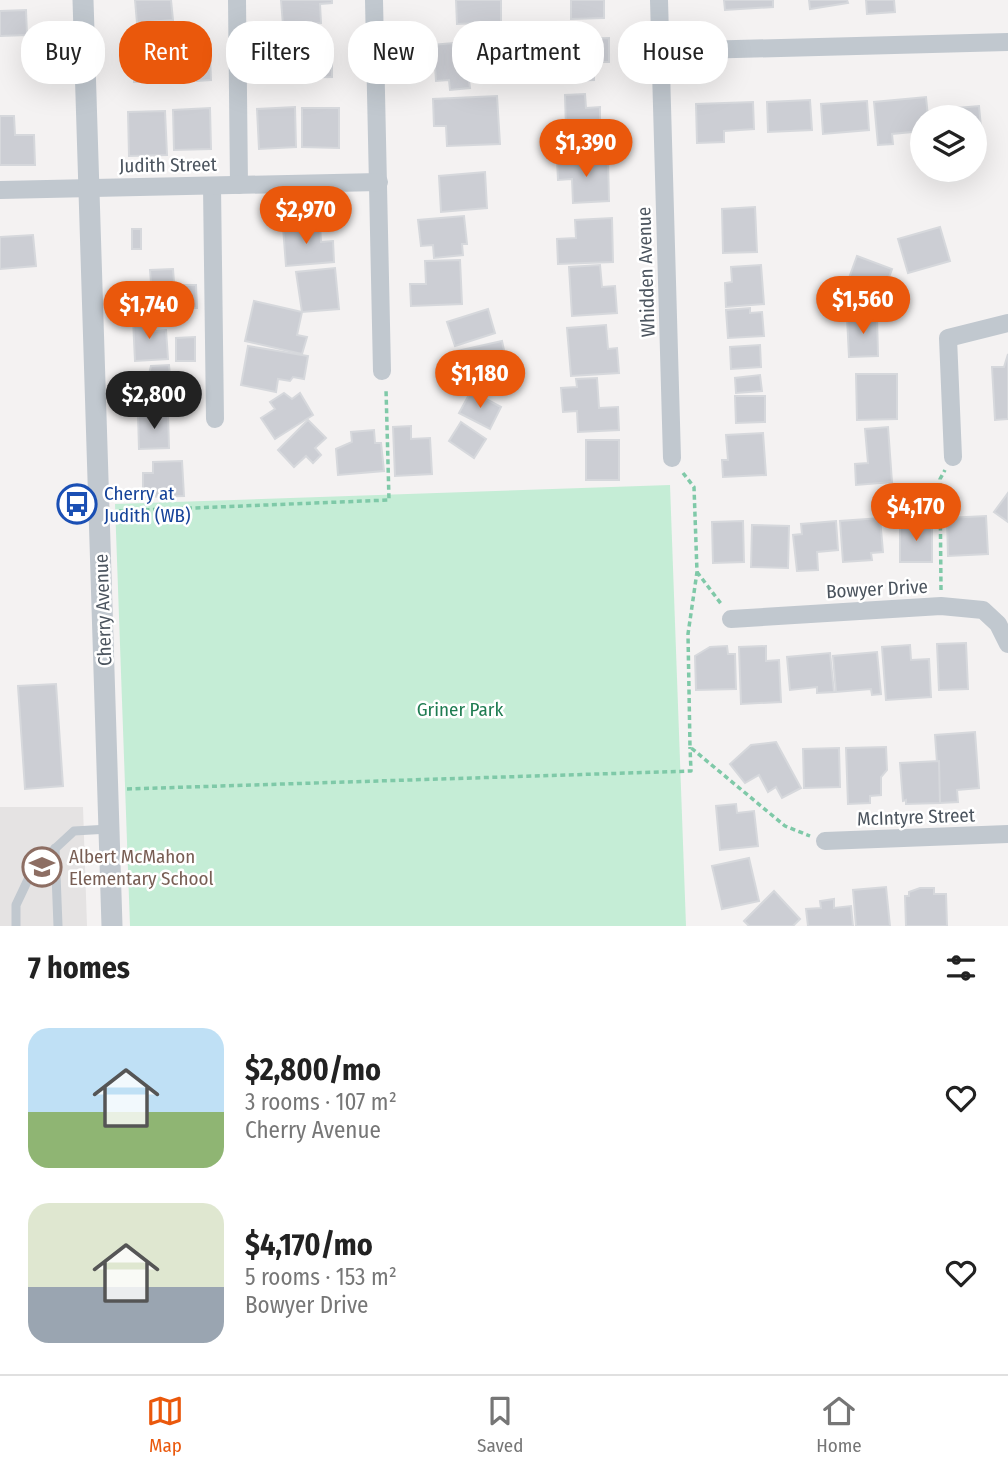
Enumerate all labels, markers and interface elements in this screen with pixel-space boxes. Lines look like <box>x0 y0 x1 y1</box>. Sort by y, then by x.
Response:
chip: Buy <box>21 21 105 84</box>
chip: Rent <box>119 21 212 84</box>
chip: Filters <box>226 21 334 84</box>
chip: New <box>348 21 438 84</box>
chip: Apartment <box>452 21 604 84</box>
chip: House <box>618 21 728 84</box>
map controls <box>910 105 987 182</box>
button: layers <box>910 105 987 182</box>
pin: $1,390 <box>529 120 643 179</box>
text: $1,390 <box>555 128 617 156</box>
street label: Judith Street <box>119 153 218 177</box>
pin: $2,970 <box>249 187 363 246</box>
text: $2,970 <box>276 195 336 223</box>
street label: Whidden Avenue <box>632 206 660 338</box>
pin: $1,560 <box>806 276 920 336</box>
pin: $1,740 <box>92 282 206 341</box>
text: $1,560 <box>832 285 894 313</box>
text: $1,740 <box>119 290 179 318</box>
pin: $1,180 <box>423 350 537 410</box>
text: $1,180 <box>451 359 509 387</box>
pin: $2,800 <box>97 372 211 431</box>
text: $2,800 <box>122 380 186 408</box>
place label: Cherry at Judith (WB) <box>104 482 191 527</box>
bus stop icon: Cherry at Judith (WB) <box>56 483 98 525</box>
pin: $4,170 <box>859 484 973 543</box>
text: $4,170 <box>887 492 945 520</box>
street label: Cherry Avenue <box>90 554 116 666</box>
street label: Bowyer Drive <box>825 575 929 603</box>
park label: Griner Park <box>417 698 503 721</box>
street label: McIntyre Street <box>857 803 976 831</box>
place label: Albert McMahon Elementary School <box>69 845 214 890</box>
school or university icon: Albert McMahon Elementary School <box>21 846 63 888</box>
icon: filters <box>942 949 980 987</box>
text: 7 homes <box>28 950 130 986</box>
text: $2,800/mo <box>245 1052 381 1088</box>
icon: home <box>84 1056 168 1140</box>
icon: heart <box>942 1079 980 1117</box>
text: 3 rooms · 107 m² <box>245 1088 397 1116</box>
text: Cherry Avenue <box>245 1116 381 1144</box>
text: $4,170/mo <box>245 1227 373 1263</box>
icon: home <box>84 1231 168 1315</box>
icon: heart <box>942 1254 980 1292</box>
text: 5 rooms · 153 m² <box>245 1263 397 1291</box>
text: Bowyer Drive <box>245 1291 368 1319</box>
tab: Map <box>146 1392 184 1457</box>
tab: Saved <box>477 1392 523 1457</box>
tab: Home <box>816 1392 862 1457</box>

